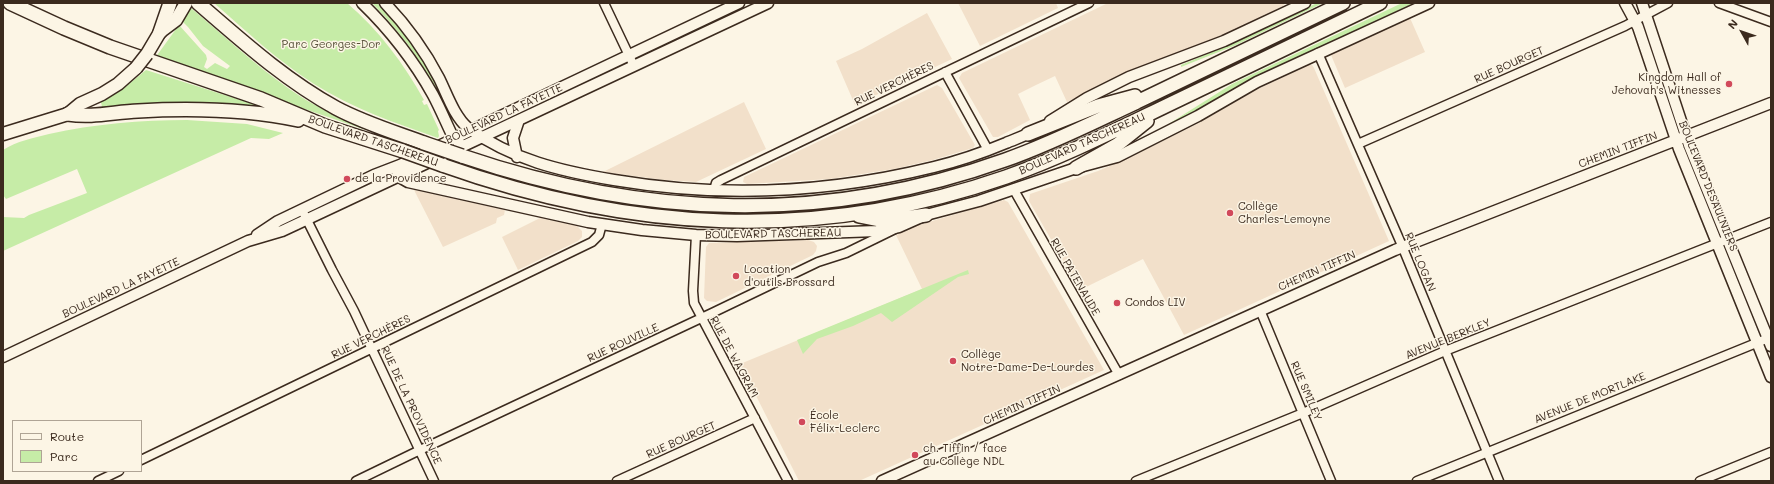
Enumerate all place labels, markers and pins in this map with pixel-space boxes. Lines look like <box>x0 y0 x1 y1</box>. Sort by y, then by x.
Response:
place label: Kingdom Hall of Jehovah's Witnesses <box>1612 71 1721 97</box>
marker: Kingdom Hall of Jehovah's Witnesses <box>1724 79 1734 89</box>
place label: de la Providence <box>355 172 447 186</box>
marker: de la Providence <box>342 174 352 184</box>
place label: Collège Charles-Lemoyne <box>1238 200 1331 226</box>
marker: Collège Charles-Lemoyne <box>1225 208 1235 218</box>
place label: Location d'outils Brossard <box>744 263 835 289</box>
marker: Location d'outils Brossard <box>731 271 741 281</box>
place label: Condos LIV <box>1125 296 1186 310</box>
marker: Condos LIV <box>1112 298 1122 308</box>
place label: Collège Notre-Dame-De-Lourdes <box>961 348 1094 374</box>
marker: Collège Notre-Dame-De-Lourdes <box>948 356 958 366</box>
place label: École Félix-Leclerc <box>810 409 880 435</box>
marker: École Félix-Leclerc <box>797 417 807 427</box>
place label: ch. Tiffin / face au Collège NDL <box>923 442 1007 468</box>
marker: ch. Tiffin / face au Collège NDL <box>910 450 920 460</box>

